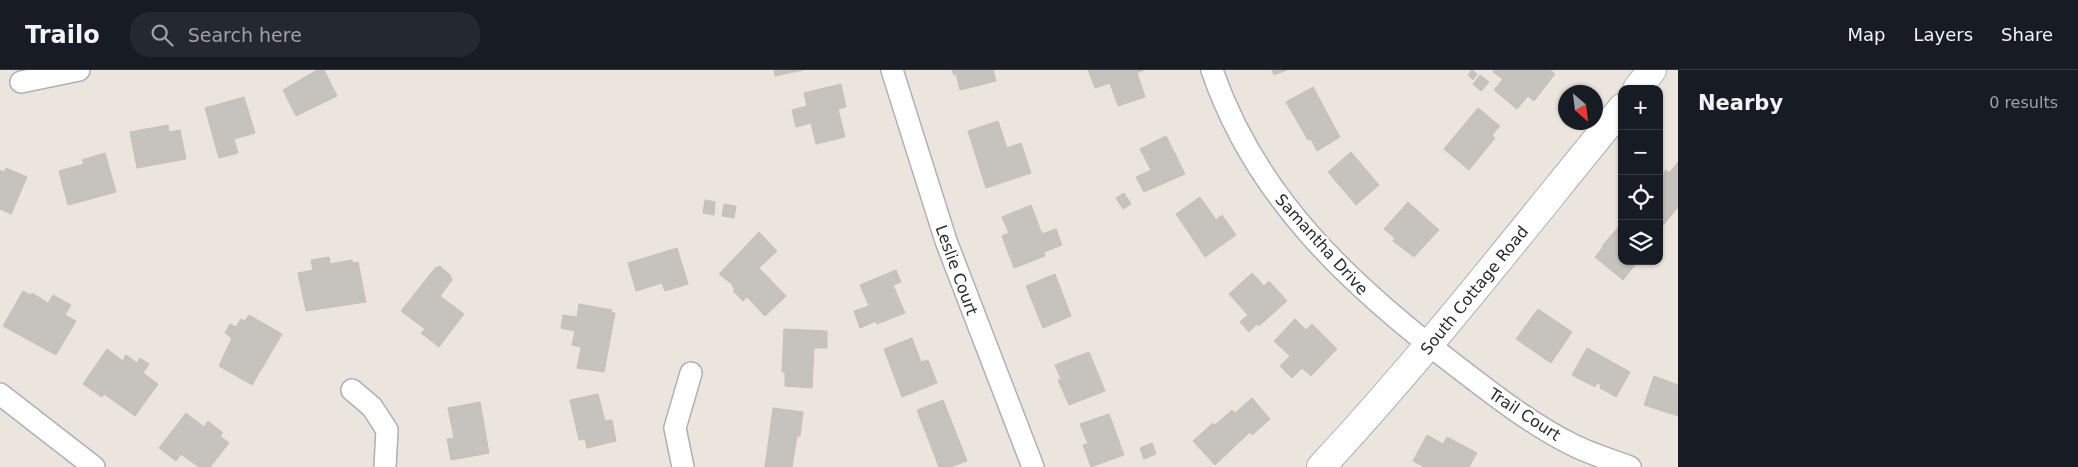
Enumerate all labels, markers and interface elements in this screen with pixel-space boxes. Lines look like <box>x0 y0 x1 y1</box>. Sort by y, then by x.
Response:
search box <box>130 12 480 57</box>
text: Trailo <box>25 21 100 49</box>
icon: search <box>148 21 176 49</box>
text: Search here <box>188 24 302 46</box>
text: Map <box>1847 24 1885 45</box>
text: Layers <box>1913 24 1973 45</box>
text: Share <box>2001 24 2053 45</box>
north arrow <box>1558 85 1603 130</box>
map controls <box>1618 85 1663 265</box>
button: + <box>1618 85 1663 130</box>
text: Nearby <box>1698 91 1783 115</box>
text: 0 results <box>1989 93 2058 112</box>
button: − <box>1618 130 1663 175</box>
button: locate <box>1618 175 1663 220</box>
street label: Samantha Drive <box>1271 190 1372 299</box>
button: layers <box>1618 220 1663 265</box>
street label: Leslie Court <box>931 222 982 318</box>
street label: South Cottage Road <box>1417 222 1532 359</box>
street label: Trail Court <box>1484 384 1564 445</box>

